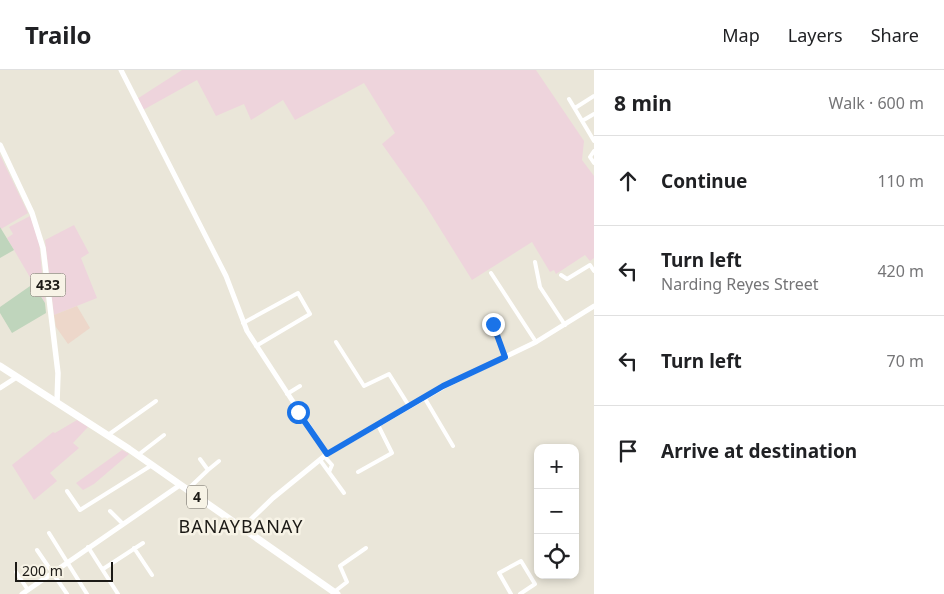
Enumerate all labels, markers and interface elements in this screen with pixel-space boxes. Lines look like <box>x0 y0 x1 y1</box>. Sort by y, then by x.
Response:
text: Trailo <box>25 18 92 51</box>
text: Map <box>722 23 760 47</box>
text: Layers <box>788 23 843 47</box>
text: Share <box>871 23 919 47</box>
text: 8 min <box>614 89 672 117</box>
text: Walk · 600 m <box>829 92 924 114</box>
icon: ahead <box>614 167 642 195</box>
text: Continue <box>661 168 747 194</box>
text: 110 m <box>877 170 924 192</box>
text: Turn left <box>661 247 742 273</box>
icon: left <box>614 257 642 285</box>
text: 420 m <box>877 260 924 282</box>
text: Narding Reyes Street <box>661 273 819 295</box>
road number: 433 <box>30 274 66 296</box>
route end <box>482 313 505 336</box>
icon: left <box>614 347 642 375</box>
text: Turn left <box>661 348 742 374</box>
text: 70 m <box>887 350 924 372</box>
route start <box>287 401 310 424</box>
icon: arrive <box>614 437 642 465</box>
text: Arrive at destination <box>661 438 857 464</box>
map controls <box>534 444 579 579</box>
button: + <box>534 444 579 489</box>
road number: 4 <box>187 486 207 508</box>
button: − <box>534 489 579 534</box>
district label: BANAYBANAY <box>179 514 303 538</box>
button: locate <box>534 534 579 579</box>
scale bar <box>15 559 112 582</box>
text: 200 m <box>22 561 63 580</box>

